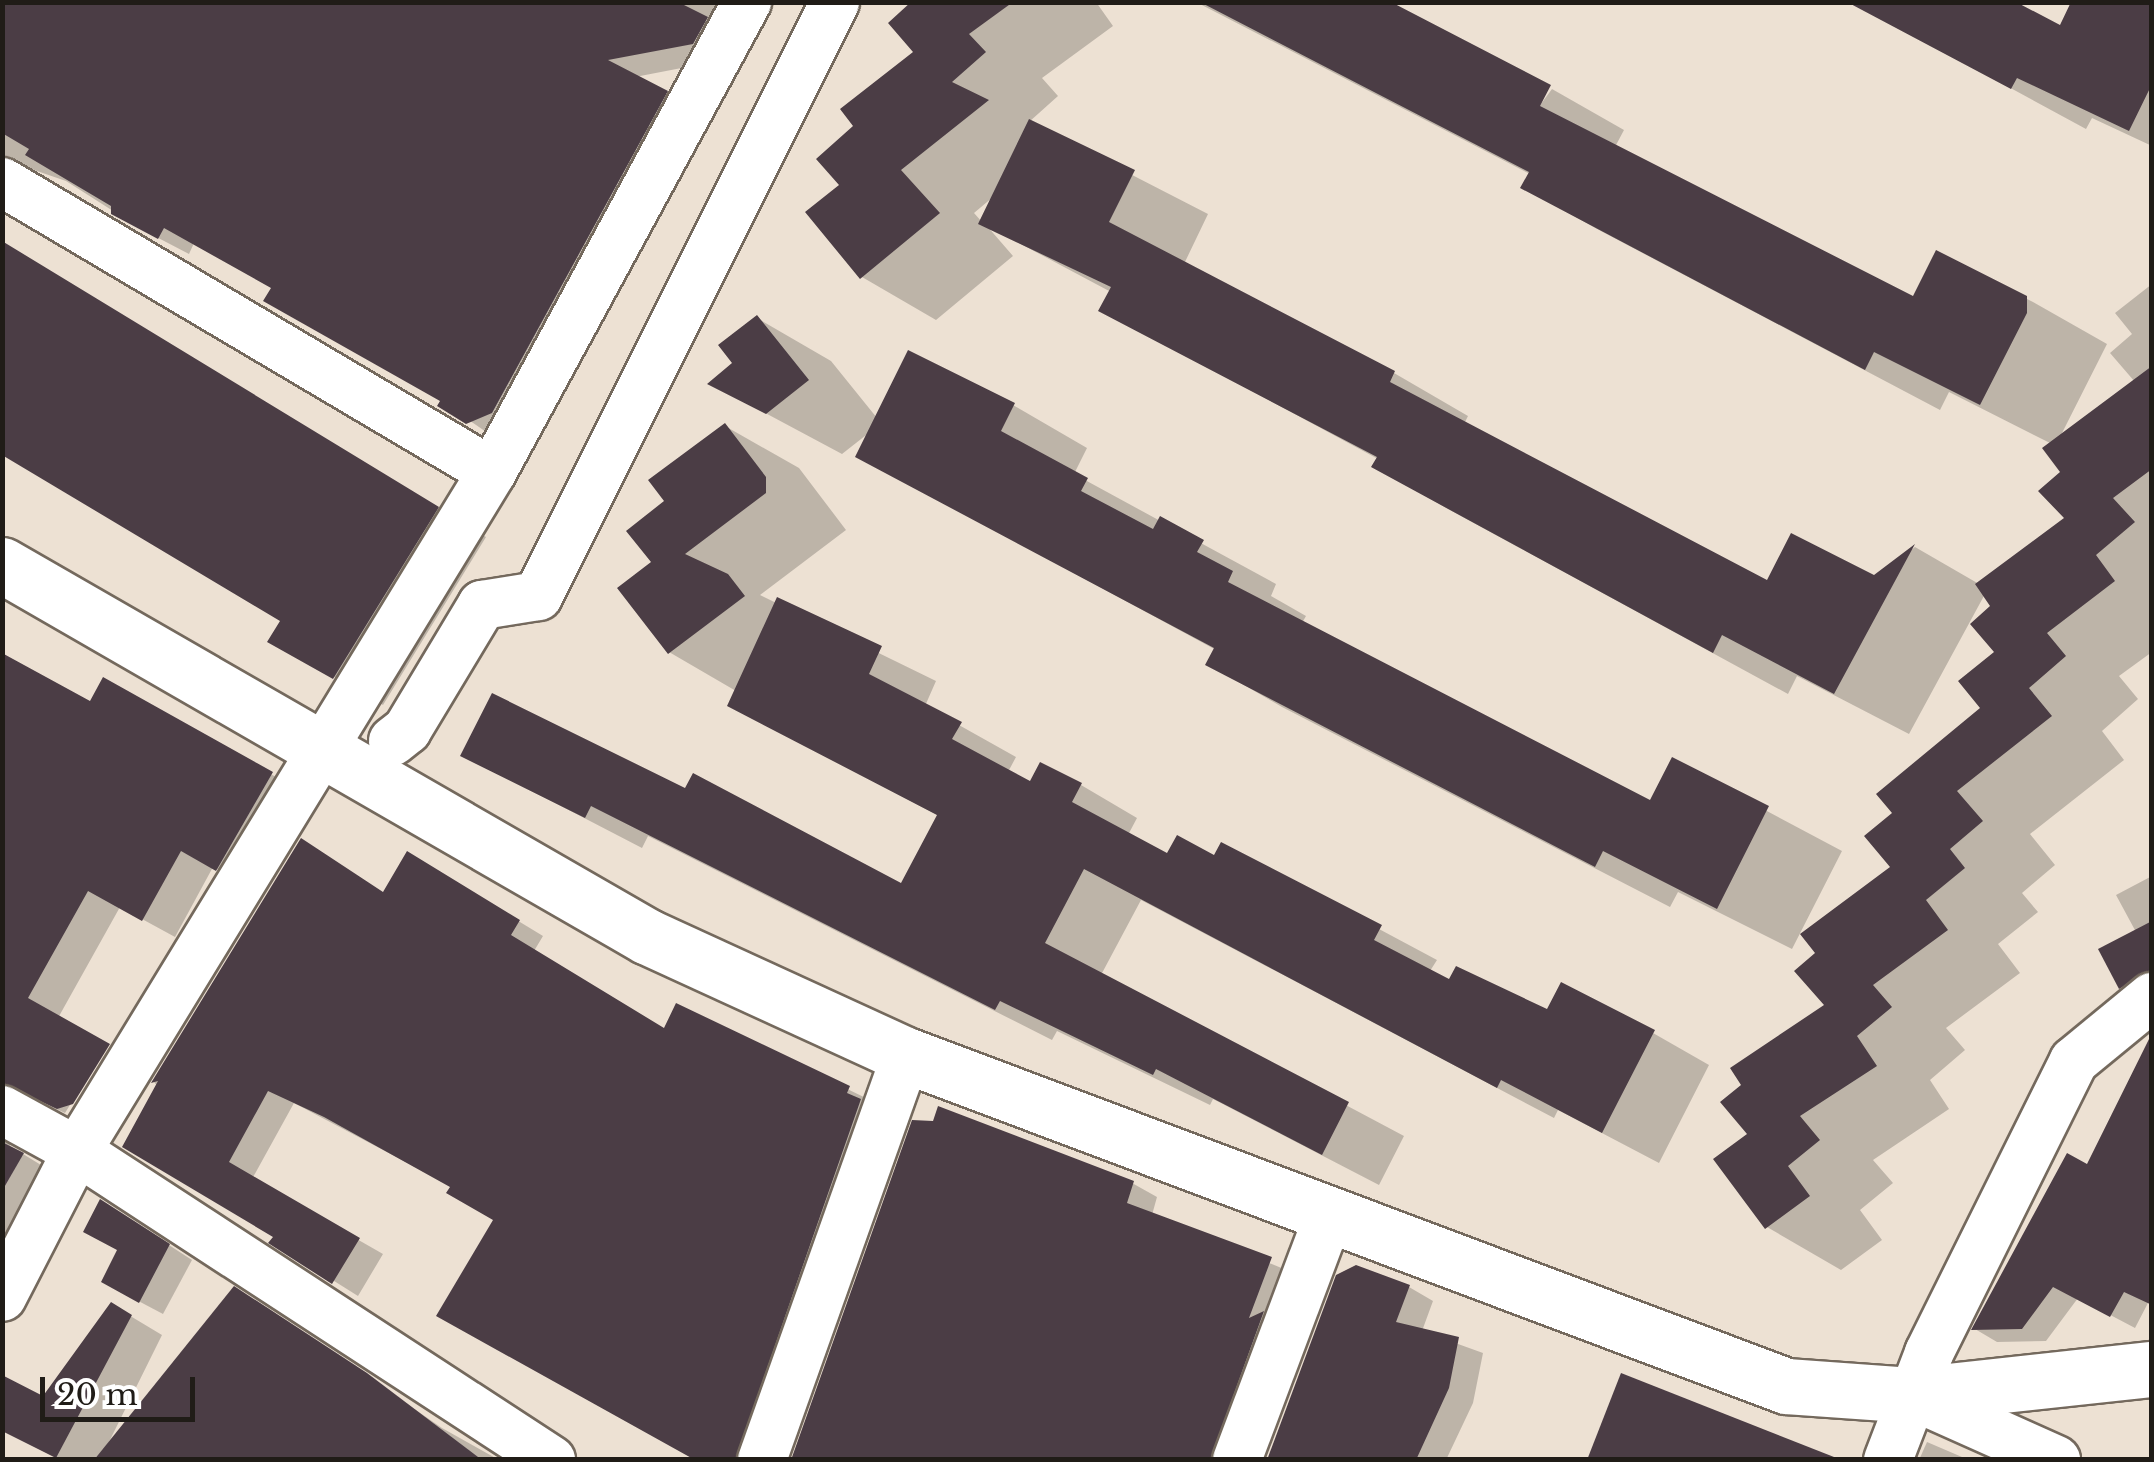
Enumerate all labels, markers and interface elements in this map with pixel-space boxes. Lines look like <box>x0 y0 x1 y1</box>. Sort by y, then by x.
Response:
scale bar <box>45 1357 200 1419</box>
text: 20 m <box>57 1376 138 1413</box>

